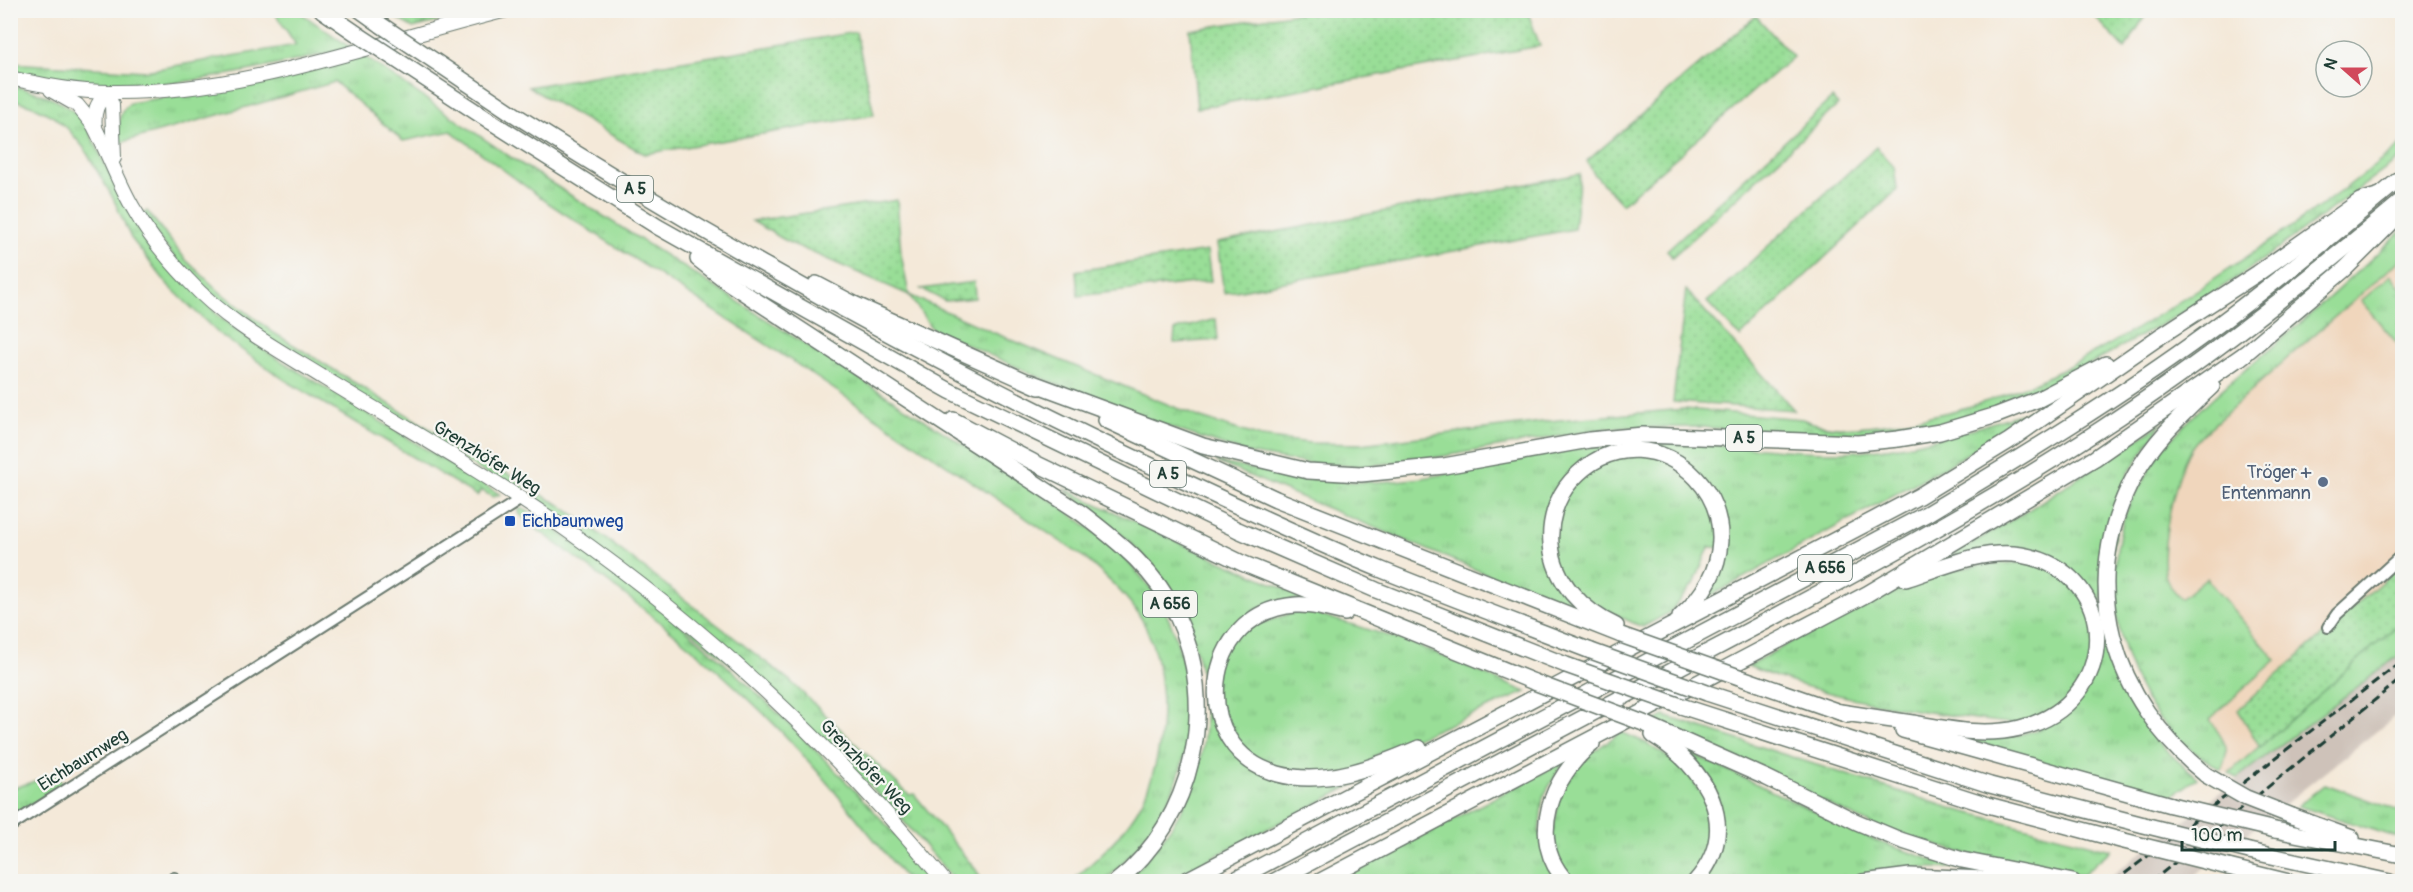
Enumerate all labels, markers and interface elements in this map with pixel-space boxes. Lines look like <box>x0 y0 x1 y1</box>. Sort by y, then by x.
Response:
north arrow <box>2314 39 2374 99</box>
text: N <box>2320 55 2342 73</box>
road number: A 5 <box>617 176 653 202</box>
street label: Grenzhöfer Weg <box>429 416 545 500</box>
road number: A 5 <box>1726 425 1762 451</box>
road number: A 5 <box>1150 461 1186 487</box>
place label: Tröger + Entenmann <box>2221 461 2312 505</box>
marker: Tröger + Entenmann <box>2316 475 2330 489</box>
place label: Eichbaumweg <box>522 510 624 533</box>
marker: Eichbaumweg <box>503 514 517 528</box>
road number: A 656 <box>1798 555 1852 581</box>
road number: A 656 <box>1143 591 1197 617</box>
street label: Grenzhöfer Weg <box>815 715 917 819</box>
street label: Eichbaumweg <box>34 723 132 797</box>
scale bar <box>2182 814 2335 852</box>
text: 100 m <box>2191 824 2243 847</box>

